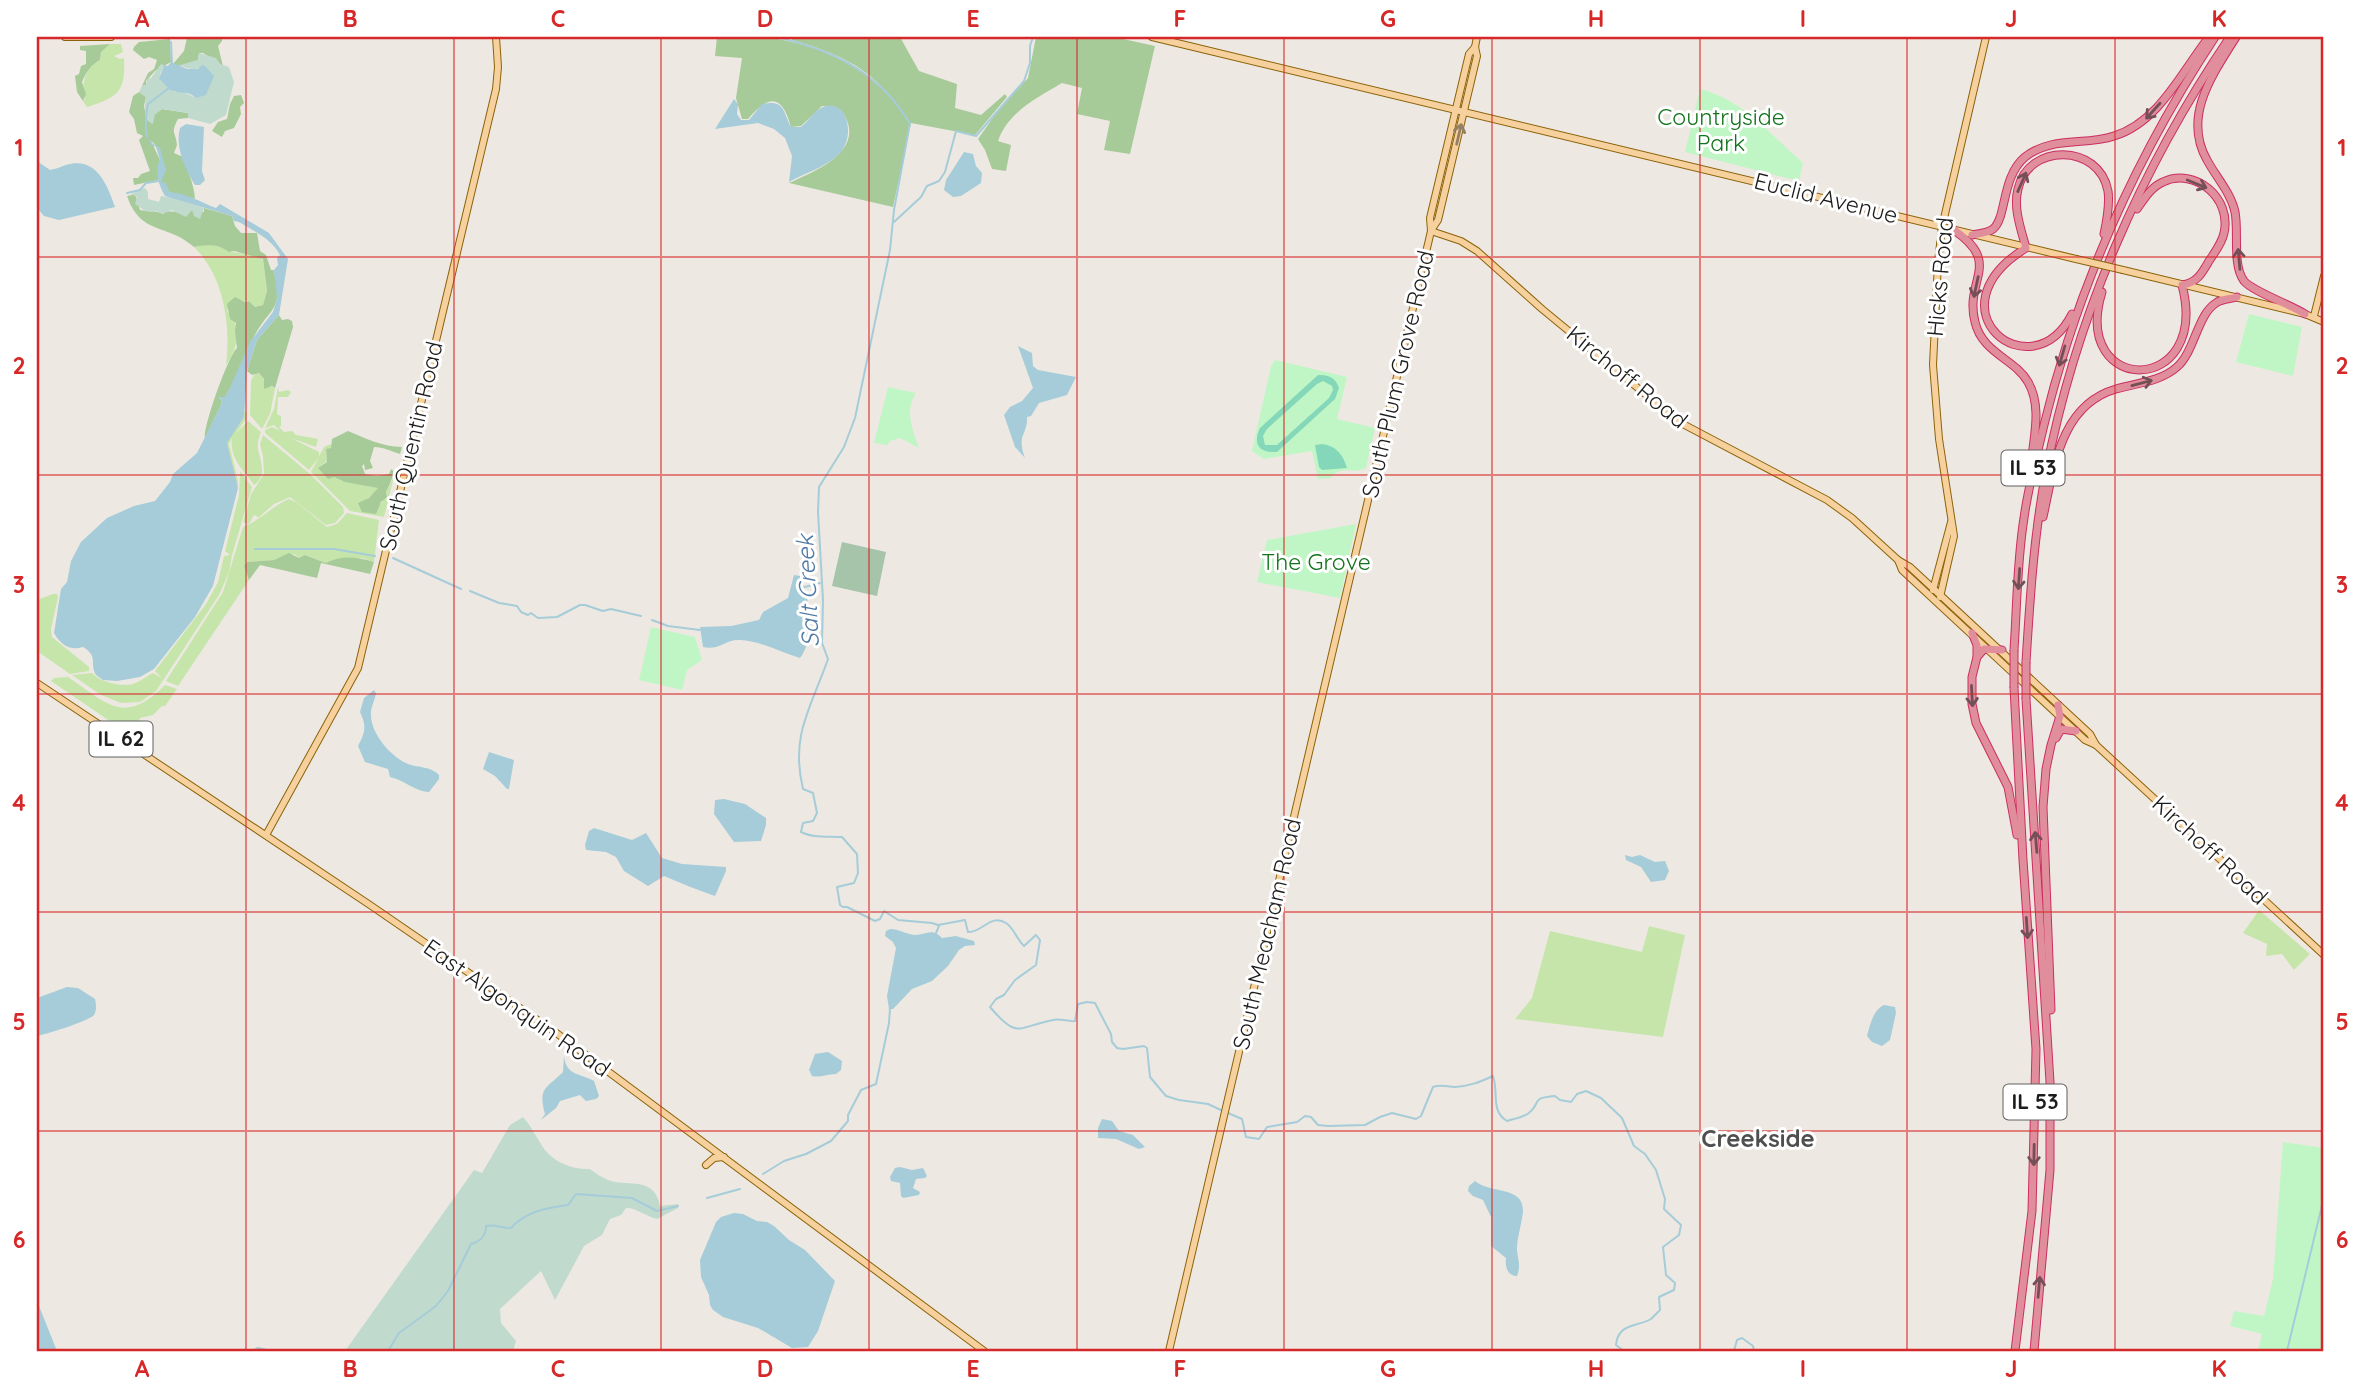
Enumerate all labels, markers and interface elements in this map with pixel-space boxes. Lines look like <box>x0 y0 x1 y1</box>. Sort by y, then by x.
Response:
text: A <box>135 4 150 33</box>
text: B <box>342 4 358 33</box>
text: C <box>551 4 565 33</box>
text: D <box>757 4 773 33</box>
text: E <box>966 4 980 33</box>
text: F <box>1174 4 1186 33</box>
text: G <box>1380 4 1396 33</box>
text: H <box>1588 4 1604 33</box>
text: I <box>1800 4 1806 33</box>
text: J <box>2005 4 2017 33</box>
text: K <box>2211 4 2227 33</box>
park label: Countryside Park <box>1657 102 1785 157</box>
one-way arrow <box>2145 102 2161 120</box>
one-way arrow <box>1453 123 1466 146</box>
text: 1 <box>15 133 23 162</box>
text: 1 <box>2338 133 2346 162</box>
street label: Euclid Avenue <box>1751 166 1901 229</box>
one-way arrow <box>2016 172 2029 193</box>
one-way arrow <box>2186 178 2207 191</box>
street label: Hicks Road <box>1920 216 1959 338</box>
street label: South Plum Grove Road <box>1355 247 1440 500</box>
one-way arrow <box>2232 248 2245 271</box>
one-way arrow <box>1968 275 1982 298</box>
street label: Kirchoff Road <box>1561 319 1694 434</box>
street label: South Quentin Road <box>372 339 449 553</box>
one-way arrow <box>2055 345 2068 367</box>
text: 2 <box>12 351 26 380</box>
text: 2 <box>2335 351 2349 380</box>
one-way arrow <box>2131 375 2153 388</box>
road number: IL 53 <box>2002 450 2064 486</box>
water label: Salt Creek <box>789 532 825 648</box>
park label: The Grove <box>1261 547 1371 576</box>
one-way arrow <box>2012 567 2025 590</box>
text: 3 <box>13 570 25 599</box>
text: 3 <box>2336 570 2348 599</box>
one-way arrow <box>1966 684 1979 707</box>
road number: IL 62 <box>90 722 152 756</box>
text: 4 <box>12 788 26 817</box>
text: 4 <box>2335 788 2349 817</box>
street label: Kirchoff Road <box>2146 789 2274 911</box>
street label: South Meacham Road <box>1226 815 1307 1052</box>
one-way arrow <box>2029 831 2042 853</box>
one-way arrow <box>2021 916 2034 939</box>
street label: East Algonquin Road <box>418 932 616 1083</box>
text: 5 <box>12 1007 26 1036</box>
text: 5 <box>2335 1007 2349 1036</box>
road number: IL 53 <box>2004 1084 2066 1120</box>
district label: Creekside <box>1701 1123 1815 1153</box>
one-way arrow <box>2027 1143 2040 1166</box>
text: 6 <box>13 1225 25 1254</box>
text: 6 <box>2336 1225 2348 1254</box>
one-way arrow <box>2033 1276 2046 1298</box>
text: A <box>135 1354 150 1383</box>
text: B <box>342 1354 358 1383</box>
text: C <box>551 1354 565 1383</box>
text: D <box>757 1354 773 1383</box>
text: E <box>966 1354 980 1383</box>
text: F <box>1174 1354 1186 1383</box>
text: G <box>1380 1354 1396 1383</box>
text: H <box>1588 1354 1604 1383</box>
text: I <box>1800 1354 1806 1383</box>
text: J <box>2005 1354 2017 1383</box>
text: K <box>2211 1354 2227 1383</box>

